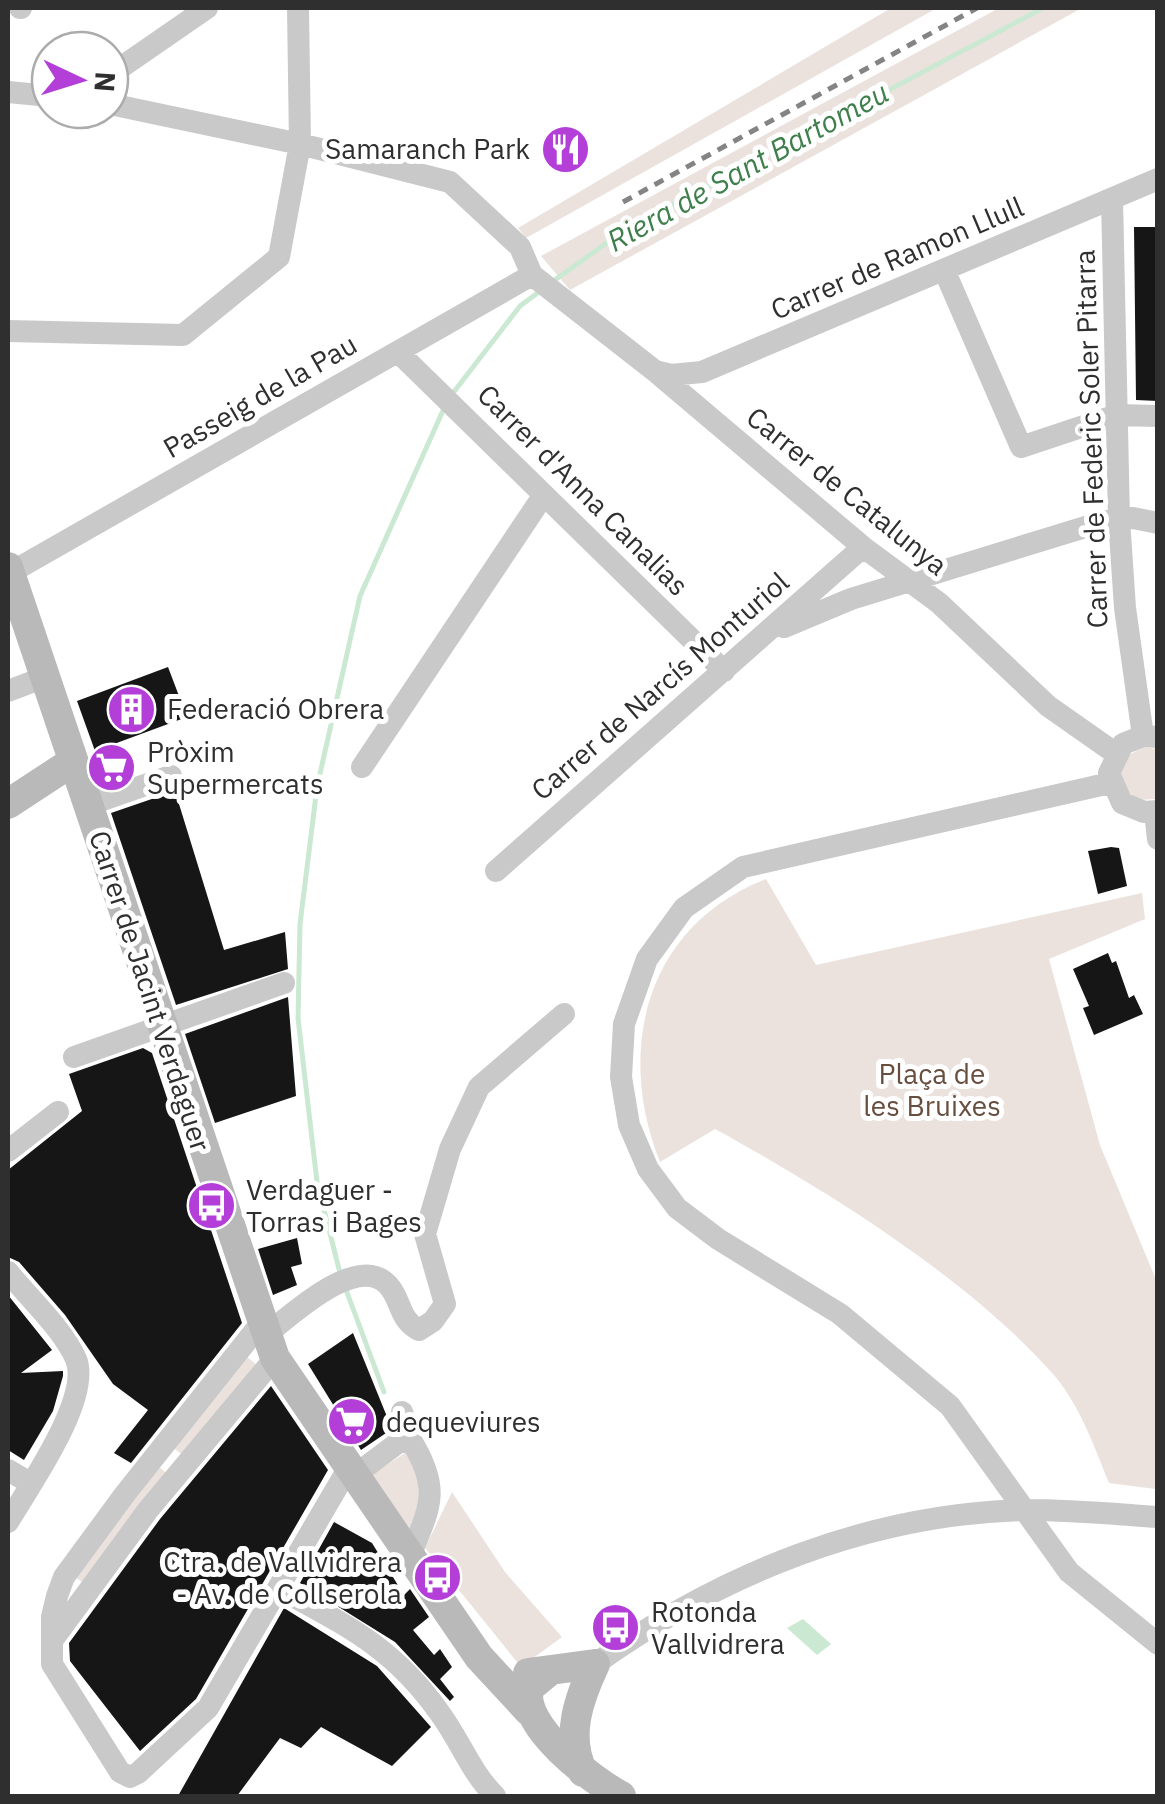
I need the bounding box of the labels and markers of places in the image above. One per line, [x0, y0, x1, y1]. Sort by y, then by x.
restaurant icon: Samaranch Park [539, 123, 591, 175]
place label: Samaranch Park [325, 130, 530, 167]
building icon: Federació Obrera [106, 683, 158, 735]
place label: Federació Obrera [167, 690, 384, 727]
place label: Pròxim Supermercats [147, 733, 324, 802]
supermarket icon: Pròxim Supermercats [86, 742, 138, 794]
place label: Verdaguer - Torras i Bages [246, 1171, 422, 1240]
bus stop icon: Verdaguer - Torras i Bages [185, 1180, 237, 1232]
supermarket icon: dequeviures [325, 1396, 377, 1448]
place label: dequeviures [386, 1403, 541, 1440]
place label: Ctra. de Vallvidrera - Av. de Collserola [163, 1543, 402, 1612]
bus stop icon: Ctra. de Vallvidrera - Av. de Collserola [411, 1552, 463, 1604]
place label: Rotonda Vallvidrera [651, 1593, 785, 1662]
bus stop icon: Rotonda Vallvidrera [590, 1602, 642, 1654]

